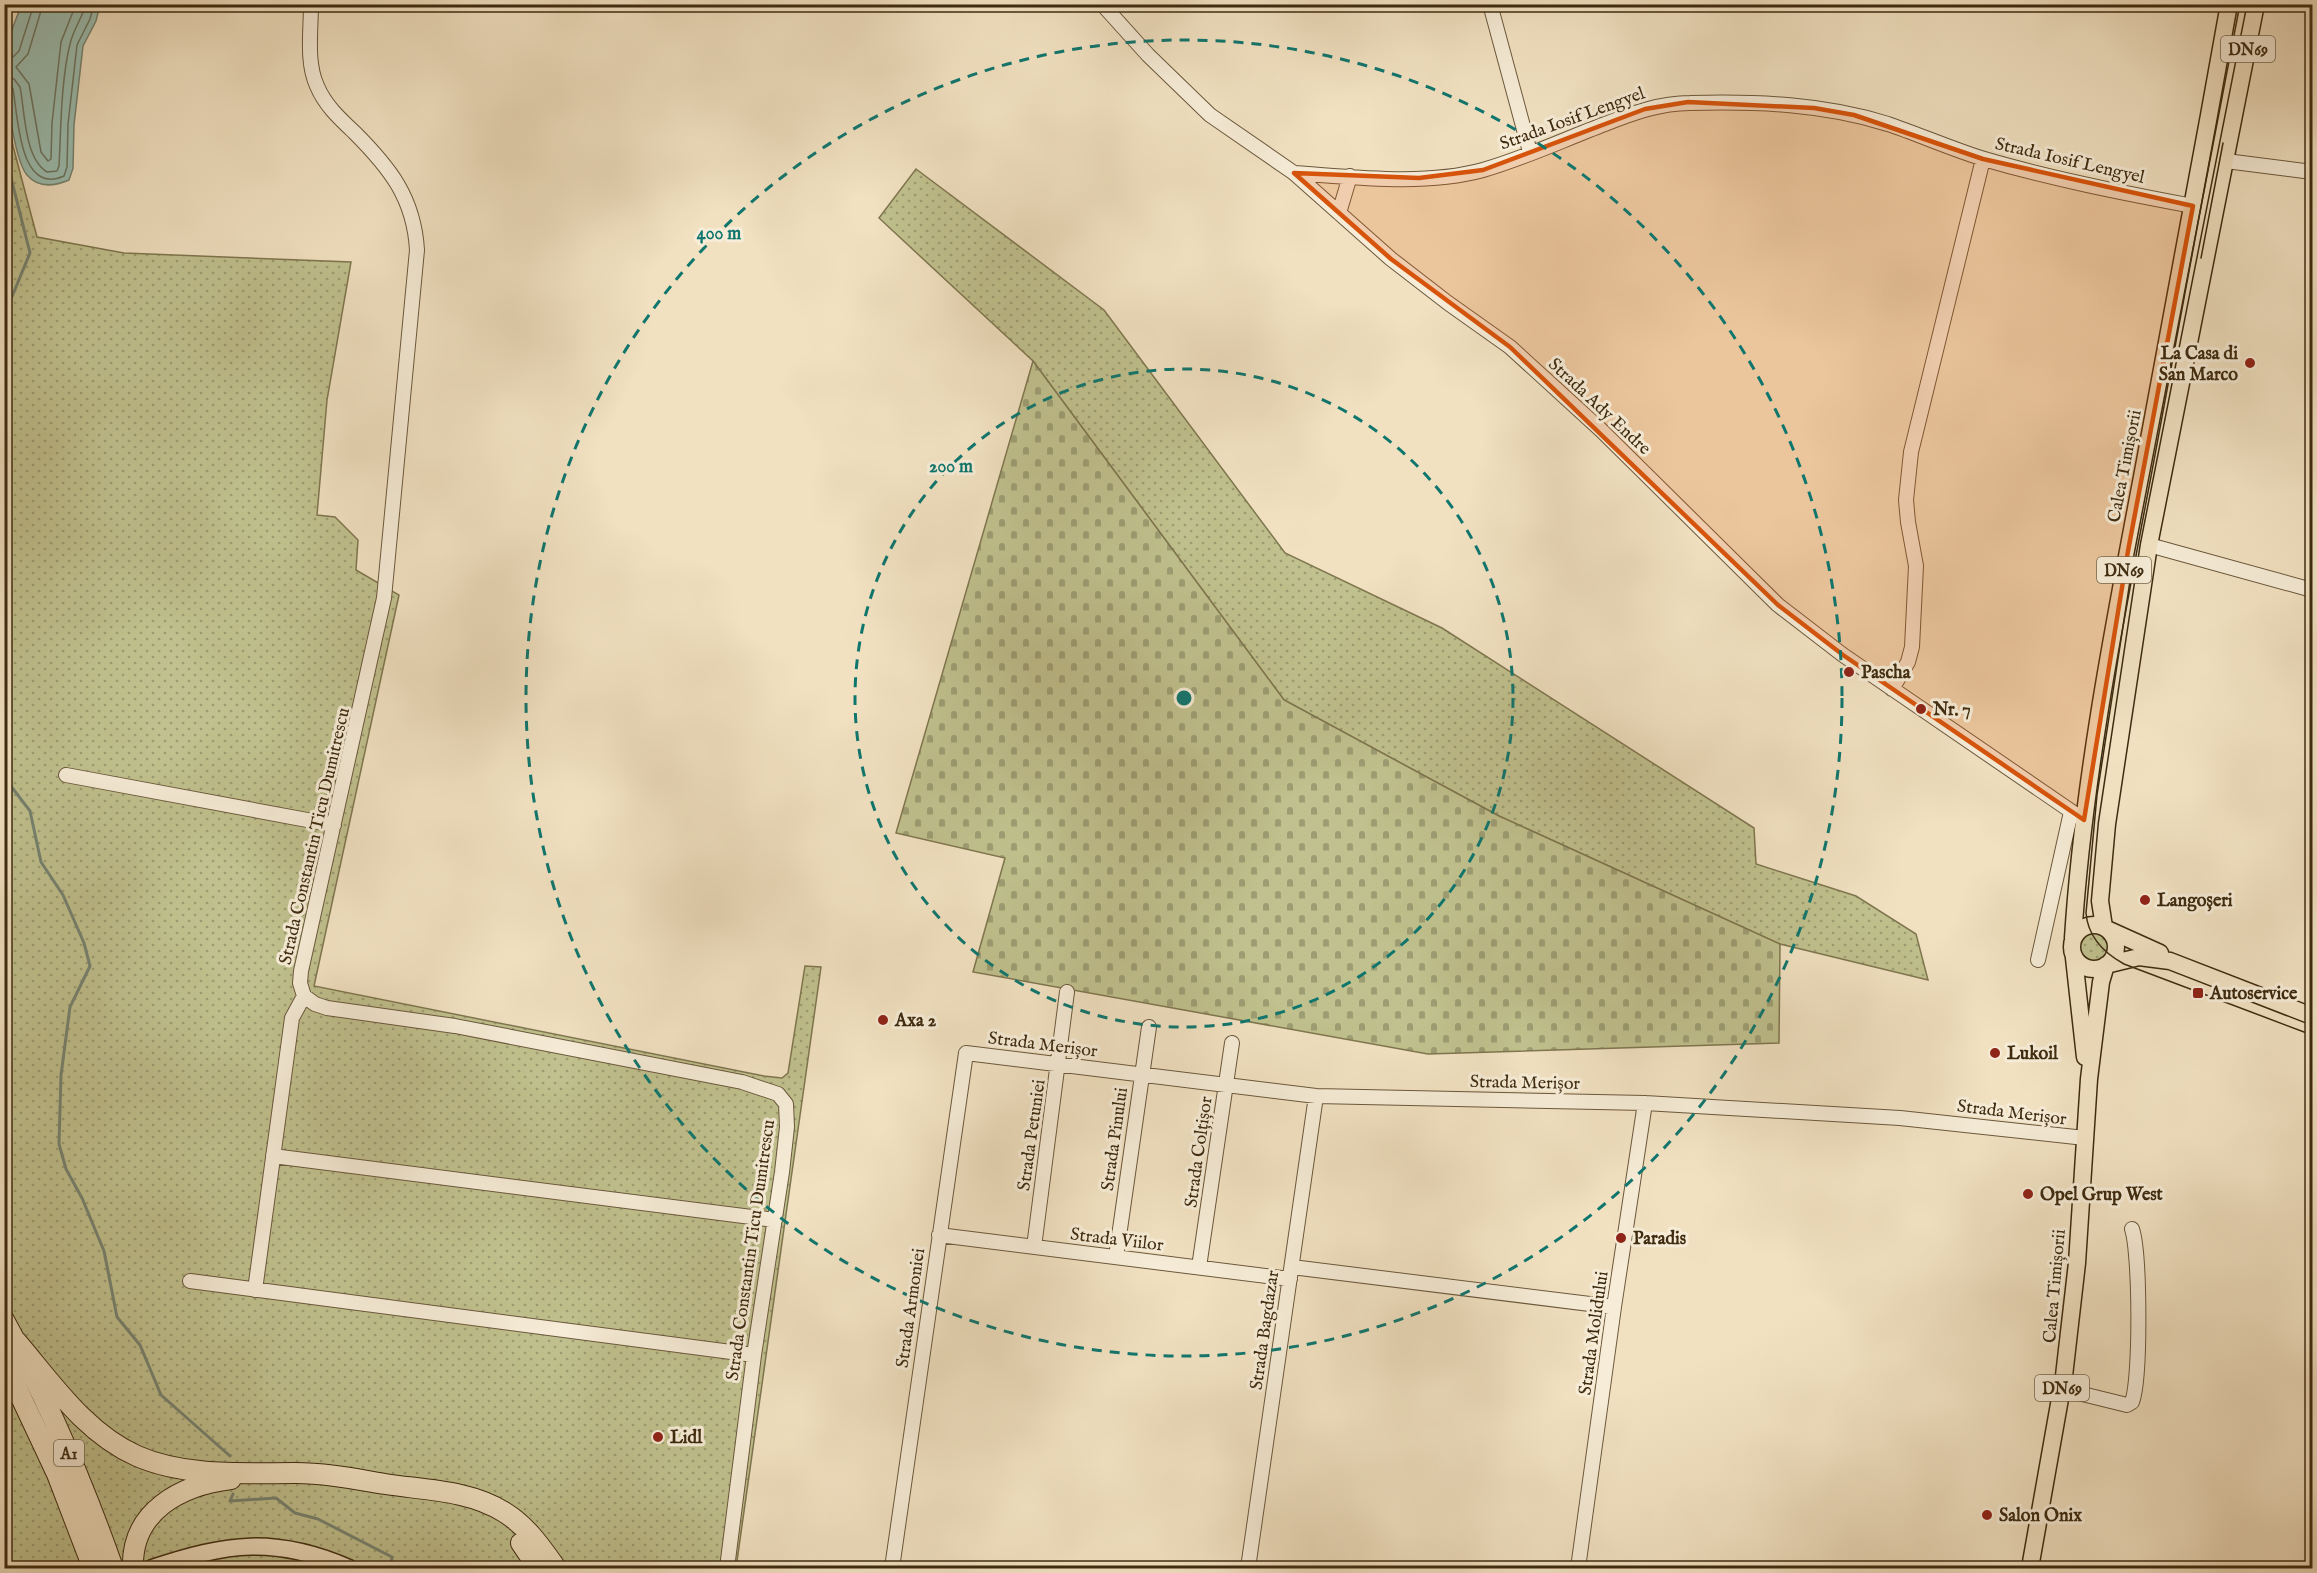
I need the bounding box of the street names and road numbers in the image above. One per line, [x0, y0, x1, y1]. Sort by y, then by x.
road number: DN69 [2221, 36, 2275, 62]
street label: Strada Iosif Lengyel [1497, 82, 1648, 156]
street label: Strada Iosif Lengyel [1993, 133, 2147, 190]
street label: Strada Ady Endre [1543, 354, 1655, 461]
street label: Calea Timișorii [2103, 408, 2148, 525]
road number: DN69 [2097, 557, 2151, 583]
street label: Strada Constantin Ticu Dumitrescu [275, 705, 356, 967]
street label: Strada Merișor [987, 1027, 1099, 1064]
street label: Strada Merișor [1470, 1071, 1581, 1096]
street label: Strada Petuniei [1013, 1078, 1052, 1192]
street label: Strada Pinului [1097, 1086, 1134, 1192]
street label: Strada Colțișor [1180, 1095, 1219, 1209]
street label: Strada Merișor [1956, 1095, 2068, 1132]
street label: Strada Constantin Ticu Dumitrescu [722, 1118, 781, 1382]
street label: Strada Viilor [1069, 1223, 1165, 1258]
street label: Calea Timișorii [2039, 1228, 2072, 1344]
street label: Strada Armoniei [892, 1247, 931, 1370]
street label: Strada Bagdazar [1246, 1269, 1285, 1392]
street label: Strada Molidului [1574, 1270, 1615, 1397]
road number: DN69 [2035, 1375, 2089, 1401]
road number: A1 [54, 1440, 84, 1466]

